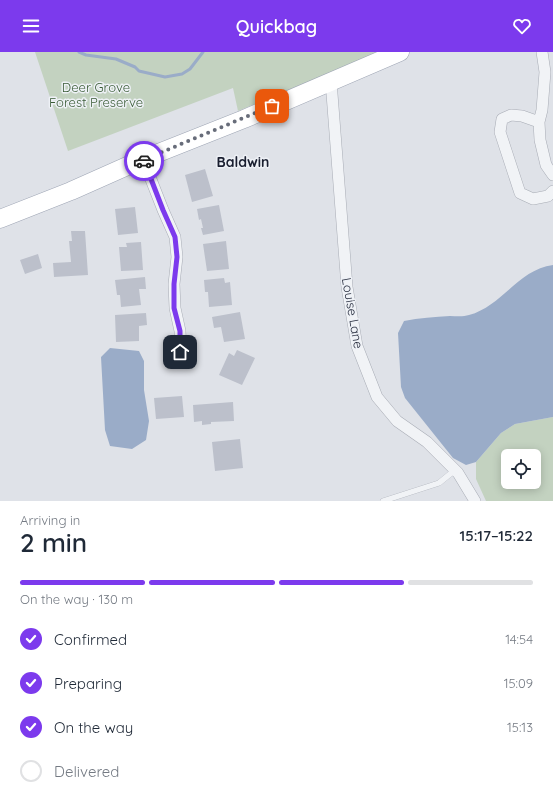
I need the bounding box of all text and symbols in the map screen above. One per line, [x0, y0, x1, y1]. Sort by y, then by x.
icon: menu [20, 15, 42, 37]
text: Quickbag [236, 15, 317, 38]
icon: heart [511, 15, 533, 37]
park label: Deer Grove Forest Preserve [49, 79, 143, 110]
pin [255, 89, 289, 123]
icon: bag [261, 95, 283, 117]
courier [124, 141, 164, 181]
icon: car [133, 150, 155, 172]
district label: Baldwin [217, 153, 269, 171]
street label: Louise Lane [339, 276, 367, 350]
pin [163, 335, 197, 369]
icon: home [169, 341, 191, 363]
map controls [501, 449, 541, 489]
button: locate [501, 449, 541, 489]
text: Arriving in [20, 512, 80, 528]
text: 2 min [20, 526, 87, 559]
text: 15:17–15:22 [459, 526, 533, 545]
text: On the way · 130 m [20, 591, 133, 607]
icon: check [20, 628, 42, 650]
text: Confirmed [54, 630, 127, 649]
text: 14:54 [505, 631, 533, 647]
icon: check [20, 672, 42, 694]
text: Preparing [54, 674, 122, 693]
text: 15:09 [504, 675, 533, 691]
icon: check [20, 716, 42, 738]
text: On the way [54, 718, 133, 737]
text: 15:13 [507, 719, 533, 735]
text: Delivered [54, 762, 119, 781]

